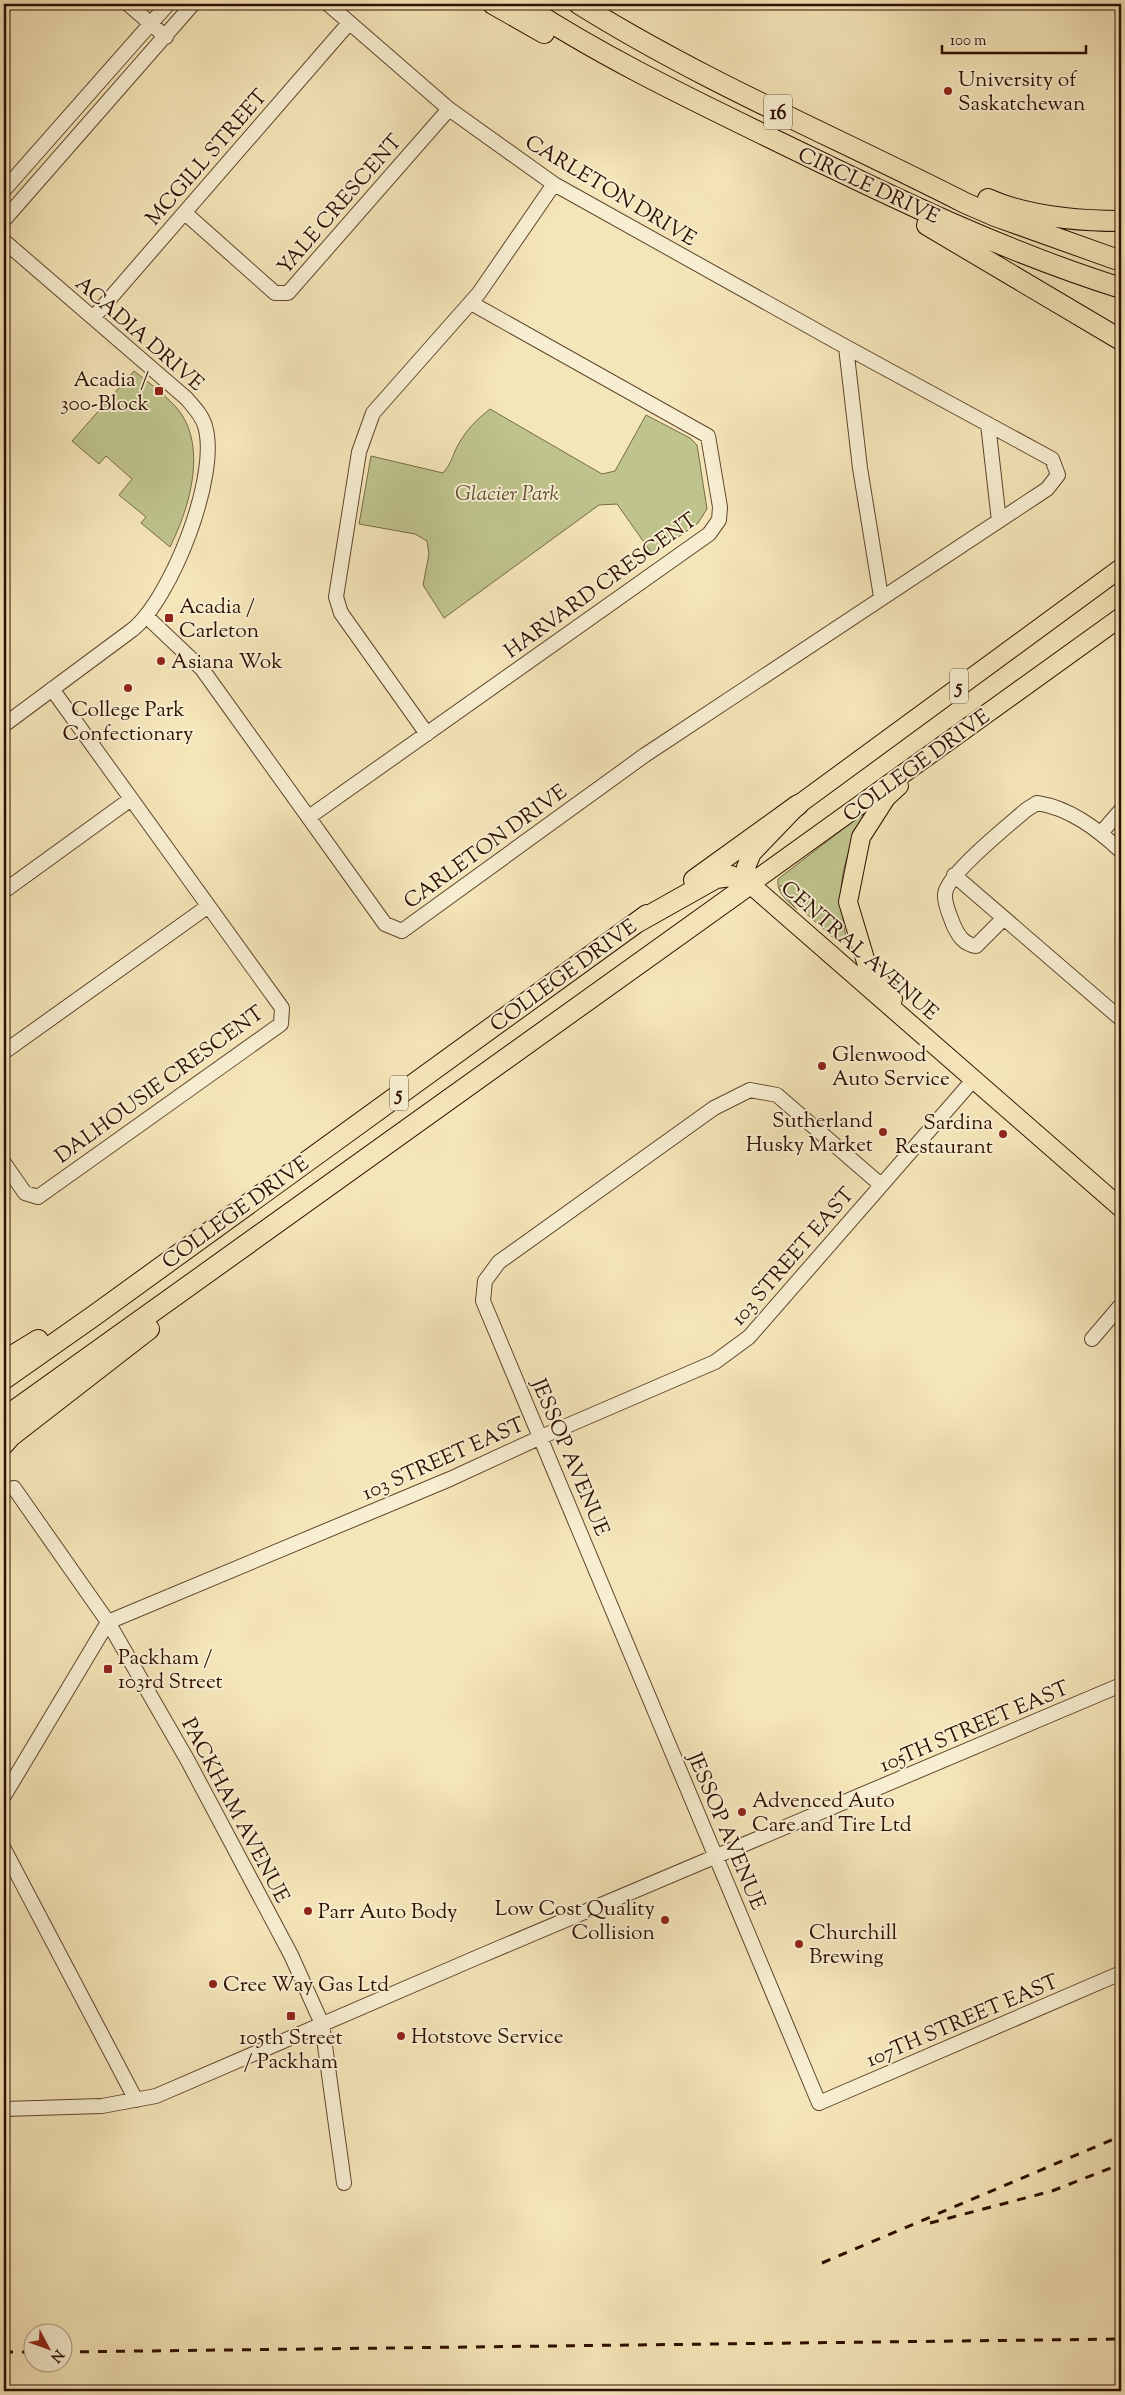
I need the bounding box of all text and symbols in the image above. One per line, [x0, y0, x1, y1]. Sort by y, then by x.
scale bar [942, 22, 1086, 54]
text: 100 m [950, 31, 987, 52]
place label: University of Saskatchewan [958, 66, 1085, 120]
street label: MCGILL STREET [140, 83, 275, 233]
marker: University of Saskatchewan [942, 85, 954, 97]
road number: 16 [764, 94, 792, 130]
street label: YALE CRESCENT [271, 128, 410, 282]
street label: CARLETON DRIVE [519, 129, 702, 255]
street label: CIRCLE DRIVE [792, 141, 944, 233]
street label: ACADIA DRIVE [68, 270, 210, 399]
place label: Acadia / 300-Block [60, 366, 150, 420]
marker: Acadia / 300-Block [153, 385, 165, 397]
park label: Glacier Park [455, 480, 559, 510]
street label: HARVARD CRESCENT [499, 506, 704, 667]
place label: Acadia / Carleton [179, 593, 259, 647]
marker: Acadia / Carleton [163, 612, 175, 624]
place label: Asiana Wok [171, 648, 283, 678]
marker: Asiana Wok [155, 655, 167, 667]
road number: 5 [950, 668, 968, 704]
marker: College Park Confectionary [122, 682, 134, 694]
place label: College Park Confectionary [63, 696, 194, 750]
street label: COLLEGE DRIVE [837, 703, 997, 830]
street label: CARLETON DRIVE [398, 778, 574, 917]
street label: CENTRAL AVENUE [773, 874, 944, 1029]
street label: COLLEGE DRIVE [484, 913, 644, 1040]
street label: DALHOUSIE CRESCENT [49, 999, 271, 1172]
place label: Glenwood Auto Service [832, 1041, 950, 1095]
marker: Glenwood Auto Service [816, 1060, 828, 1072]
road number: 5 [390, 1076, 408, 1110]
place label: Sutherland Husky Market [746, 1107, 873, 1161]
place label: Sardina Restaurant [895, 1109, 993, 1163]
marker: Sutherland Husky Market [877, 1126, 889, 1138]
marker: Sardina Restaurant [997, 1128, 1009, 1140]
street label: COLLEGE DRIVE [156, 1150, 316, 1277]
street label: 103 STREET EAST [725, 1181, 862, 1333]
street label: JESSOP AVENUE [522, 1374, 616, 1541]
street label: 103 STREET EAST [358, 1411, 530, 1509]
place label: Packham / 103rd Street [118, 1644, 223, 1698]
marker: Packham / 103rd Street [102, 1663, 114, 1675]
street label: 105TH STREET EAST [876, 1674, 1074, 1781]
street label: PACKHAM AVENUE [173, 1713, 296, 1909]
street label: JESSOP AVENUE [678, 1748, 772, 1915]
place label: Advenced Auto Care and Tire Ltd [752, 1787, 912, 1841]
marker: Advenced Auto Care and Tire Ltd [736, 1806, 748, 1818]
place label: Low Cost Quality Collision [495, 1895, 656, 1949]
place label: Parr Auto Body [318, 1898, 458, 1928]
marker: Parr Auto Body [302, 1905, 314, 1917]
marker: Low Cost Quality Collision [659, 1914, 671, 1926]
place label: Churchill Brewing [809, 1919, 898, 1973]
marker: Churchill Brewing [793, 1938, 805, 1950]
street label: 107TH STREET EAST [862, 1968, 1064, 2076]
place label: Cree Way Gas Ltd [223, 1971, 389, 2001]
marker: Cree Way Gas Ltd [207, 1978, 219, 1990]
marker: 105th Street / Packham [285, 2010, 297, 2022]
place label: Hotstove Service [411, 2023, 563, 2053]
place label: 105th Street / Packham [239, 2024, 343, 2078]
marker: Hotstove Service [395, 2030, 407, 2042]
north arrow [22, 2322, 72, 2372]
text: N [45, 2344, 68, 2366]

